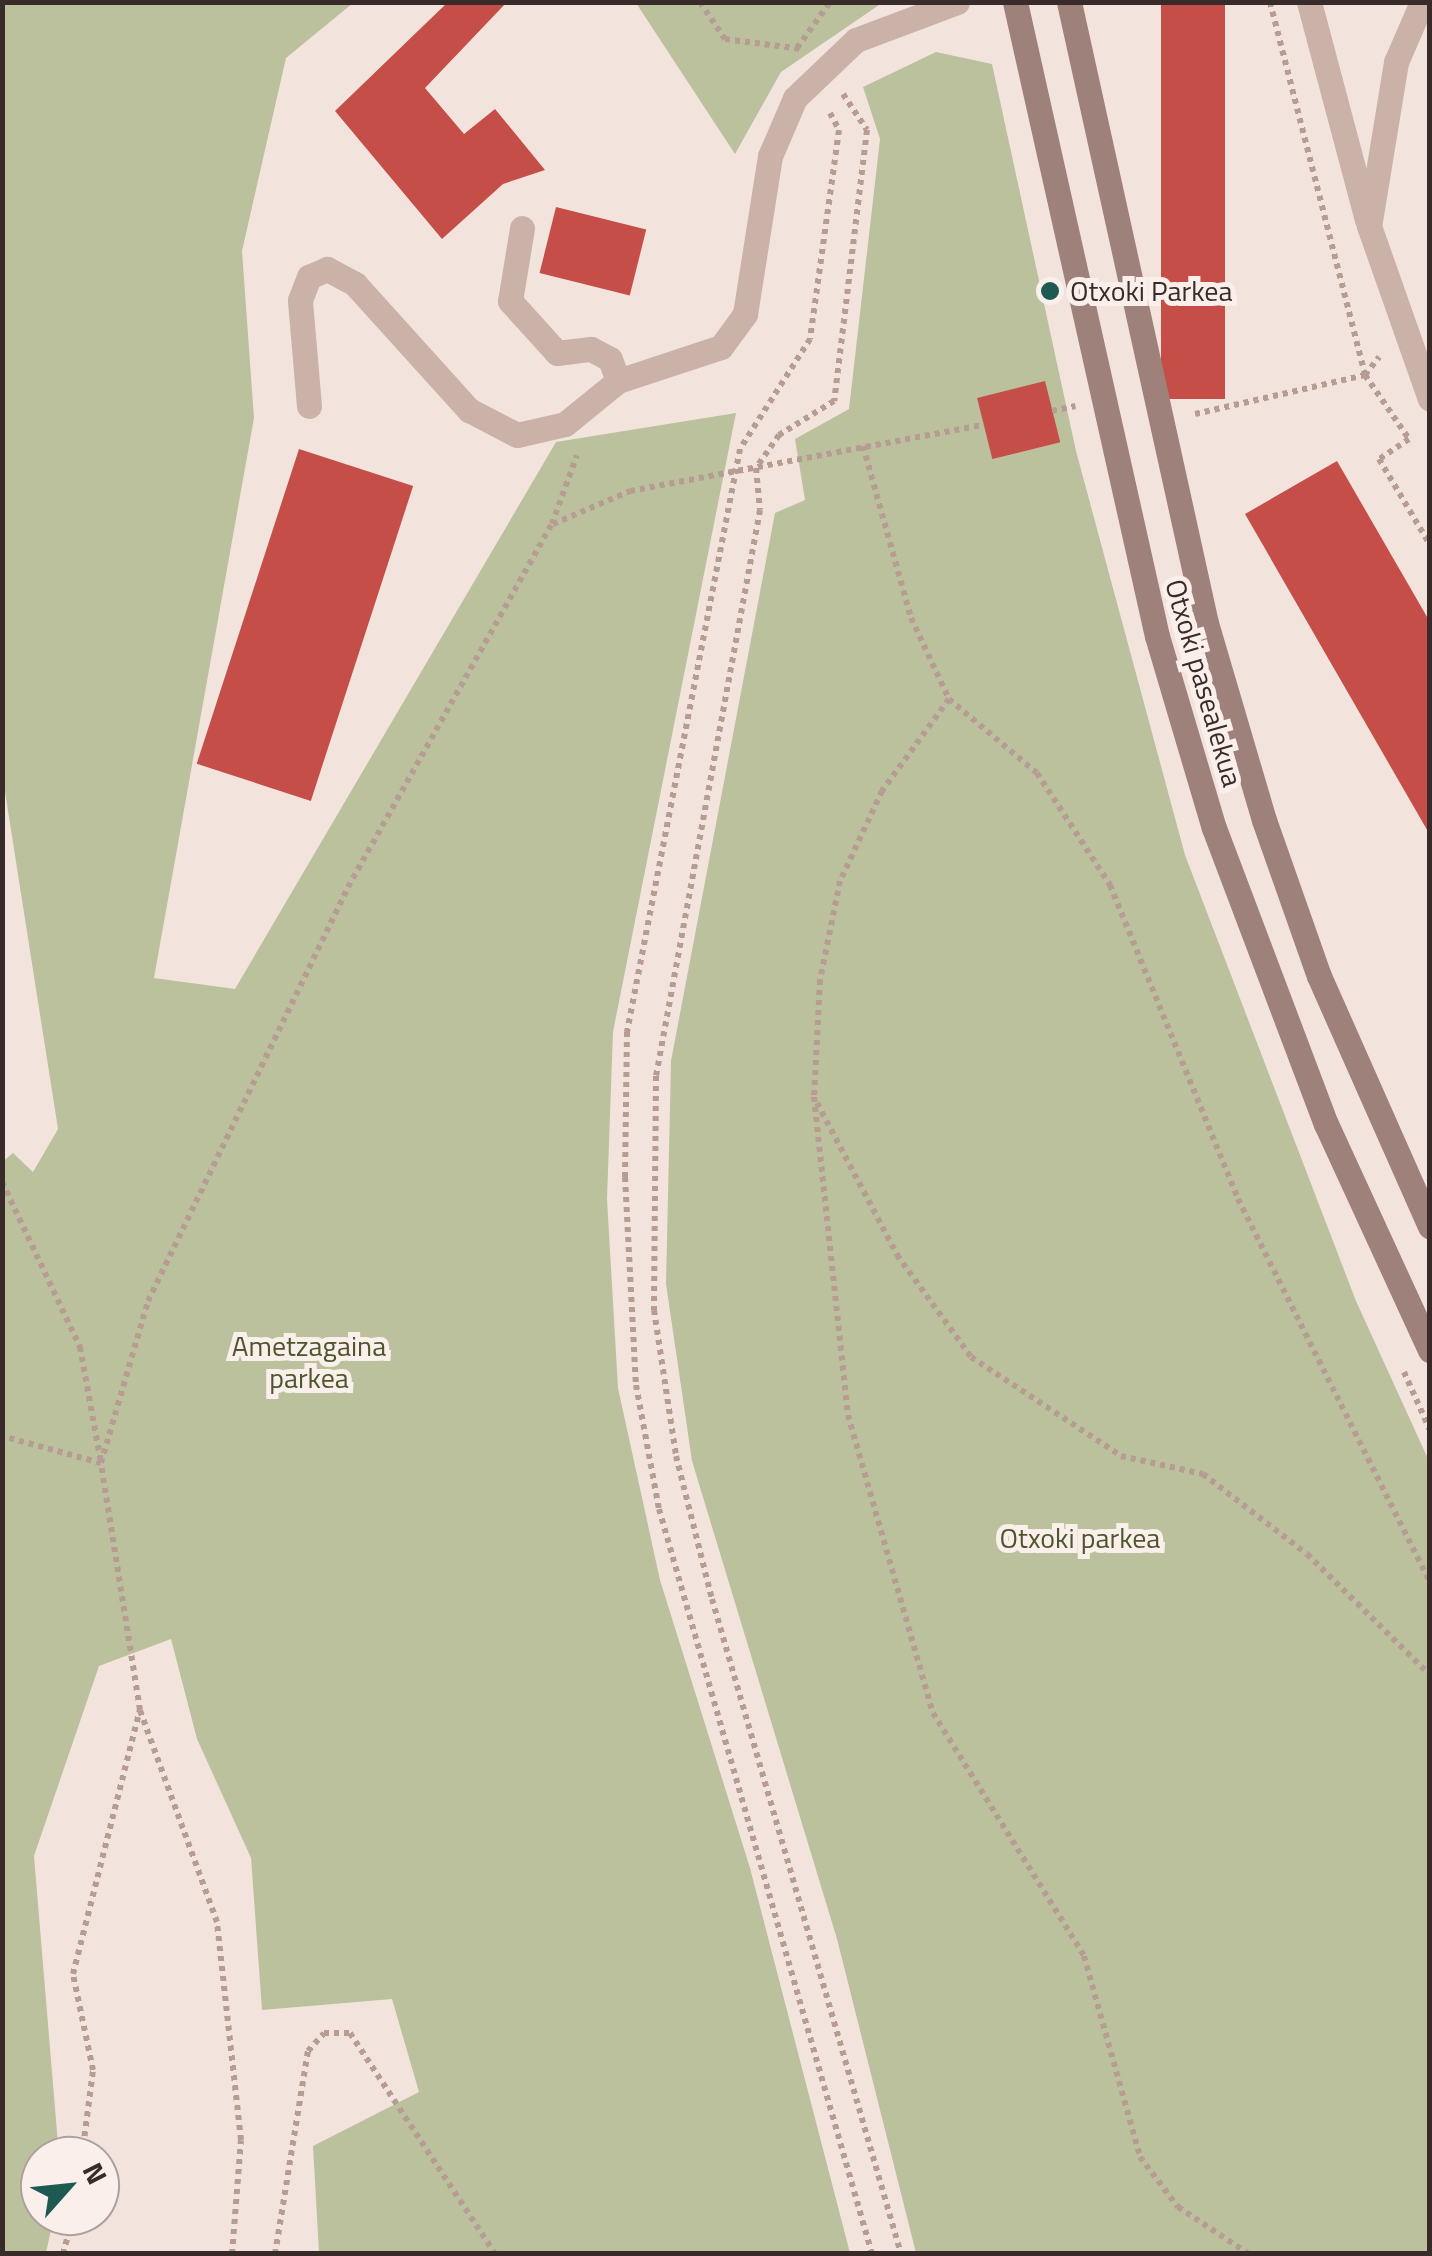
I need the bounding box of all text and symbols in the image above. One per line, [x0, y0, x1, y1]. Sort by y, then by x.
place label: Otxoki Parkea [1070, 274, 1233, 308]
marker: Otxoki Parkea [1039, 280, 1061, 302]
street label: Otxoki pasealekua [1158, 576, 1250, 790]
park label: Ametzagaina parkea [232, 1329, 386, 1395]
park label: Otxoki parkea [1000, 1521, 1160, 1555]
north arrow [20, 2136, 120, 2236]
text: N [72, 2155, 119, 2191]

